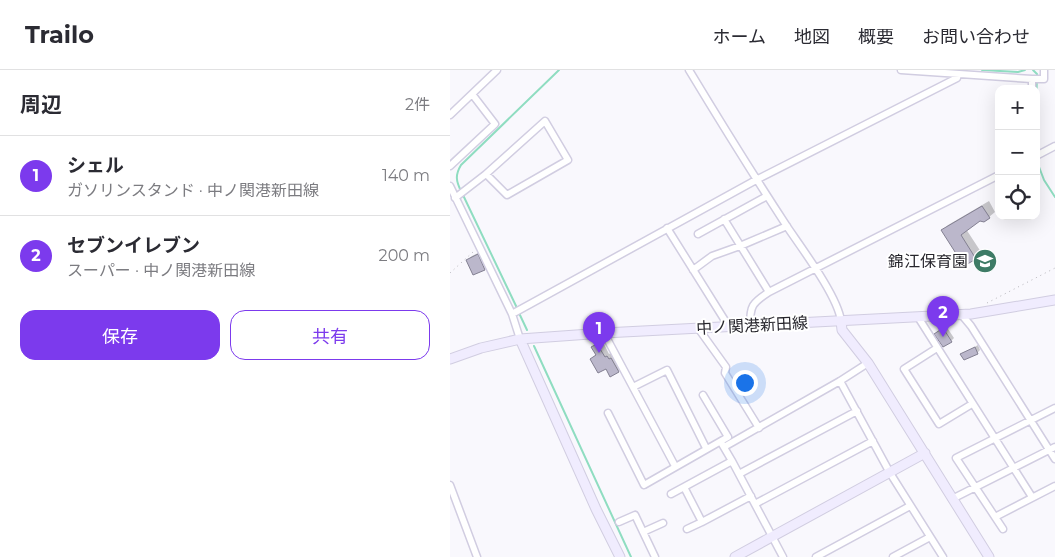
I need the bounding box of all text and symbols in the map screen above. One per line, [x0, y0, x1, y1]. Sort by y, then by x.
text: Trailo [25, 20, 94, 49]
text: ホーム [713, 26, 766, 48]
text: 地図 [794, 26, 830, 48]
text: 概要 [858, 26, 894, 48]
text: お問い合わせ [922, 26, 1030, 48]
map controls [995, 85, 1040, 220]
button: + [995, 85, 1040, 130]
text: 周辺 [20, 92, 62, 117]
text: 2件 [405, 95, 430, 114]
button: − [995, 130, 1040, 175]
text: シェル [67, 154, 124, 177]
text: 1 [33, 166, 39, 185]
text: 140 m [382, 166, 430, 185]
button: locate [995, 175, 1040, 220]
text: ガソリンスタンド · 中ノ関港新田線 [67, 181, 319, 200]
text: セブンイレブン [67, 234, 200, 257]
text: 2 [31, 246, 41, 265]
text: 200 m [379, 246, 430, 265]
school or university icon: 錦江保育園 [972, 248, 998, 274]
place label: 錦江保育園 [888, 252, 968, 271]
text: スーパー · 中ノ関港新田線 [67, 261, 255, 280]
pin: 2 [927, 296, 959, 337]
button: 保存 [20, 310, 220, 360]
button: 共有 [230, 310, 430, 360]
pin: 1 [583, 312, 615, 353]
street label: 中ノ関港新田線 [696, 313, 808, 338]
your location [732, 370, 758, 396]

